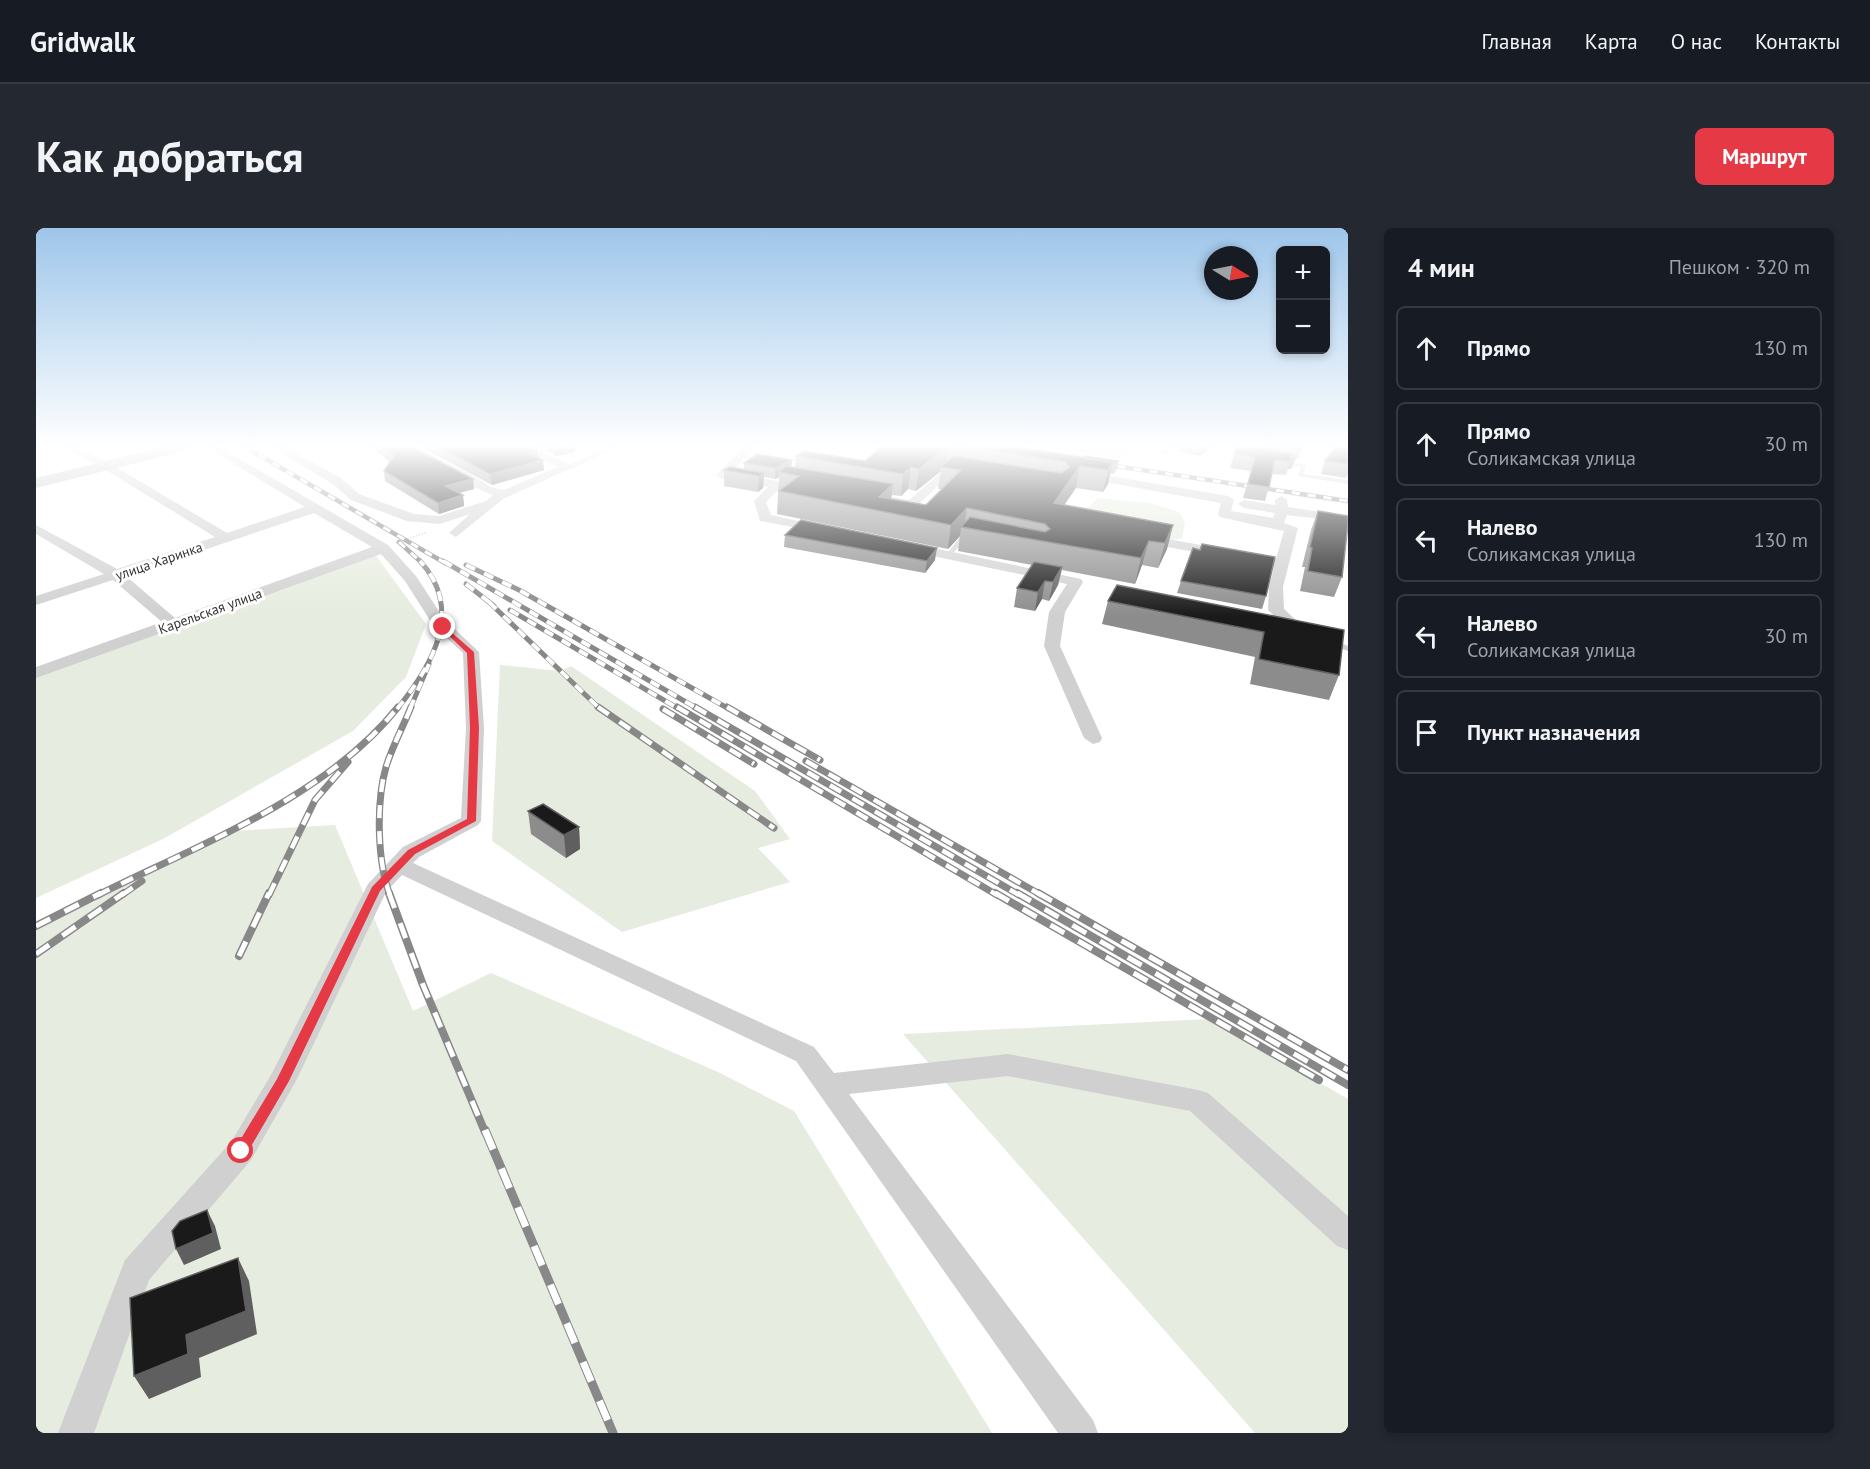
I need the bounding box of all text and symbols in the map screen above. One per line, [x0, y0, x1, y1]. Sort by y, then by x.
text: Gridwalk [30, 23, 136, 60]
text: Главная [1481, 28, 1552, 55]
text: Карта [1585, 28, 1638, 55]
text: О нас [1671, 28, 1722, 55]
text: Контакты [1755, 28, 1840, 55]
button: Маршрут [1695, 128, 1834, 185]
text: Как добраться [36, 129, 303, 184]
north arrow [1204, 246, 1258, 300]
map controls [1276, 246, 1330, 354]
button: + [1276, 246, 1330, 300]
text: 4 мин [1408, 251, 1475, 284]
text: Пешком · 320 m [1669, 254, 1810, 280]
button: − [1276, 300, 1330, 354]
icon: ahead [1410, 332, 1443, 365]
text: Прямо [1467, 334, 1530, 362]
text: 130 m [1754, 335, 1808, 361]
text: Прямо [1467, 417, 1530, 445]
icon: ahead [1410, 428, 1443, 461]
text: 30 m [1765, 431, 1808, 457]
text: Соликамская улица [1467, 445, 1636, 471]
text: Налево [1467, 513, 1538, 541]
icon: left [1410, 524, 1443, 557]
text: 130 m [1754, 527, 1808, 553]
street label: улица Харинка [113, 538, 205, 584]
text: Соликамская улица [1467, 541, 1636, 567]
street label: Карельская улица [156, 584, 264, 638]
text: Налево [1467, 609, 1538, 637]
route end [429, 613, 455, 639]
icon: left [1410, 620, 1443, 653]
text: 30 m [1765, 623, 1808, 649]
text: Соликамская улица [1467, 637, 1636, 663]
icon: arrive [1410, 716, 1443, 749]
text: Пункт назначения [1467, 718, 1640, 746]
route start [227, 1137, 253, 1163]

